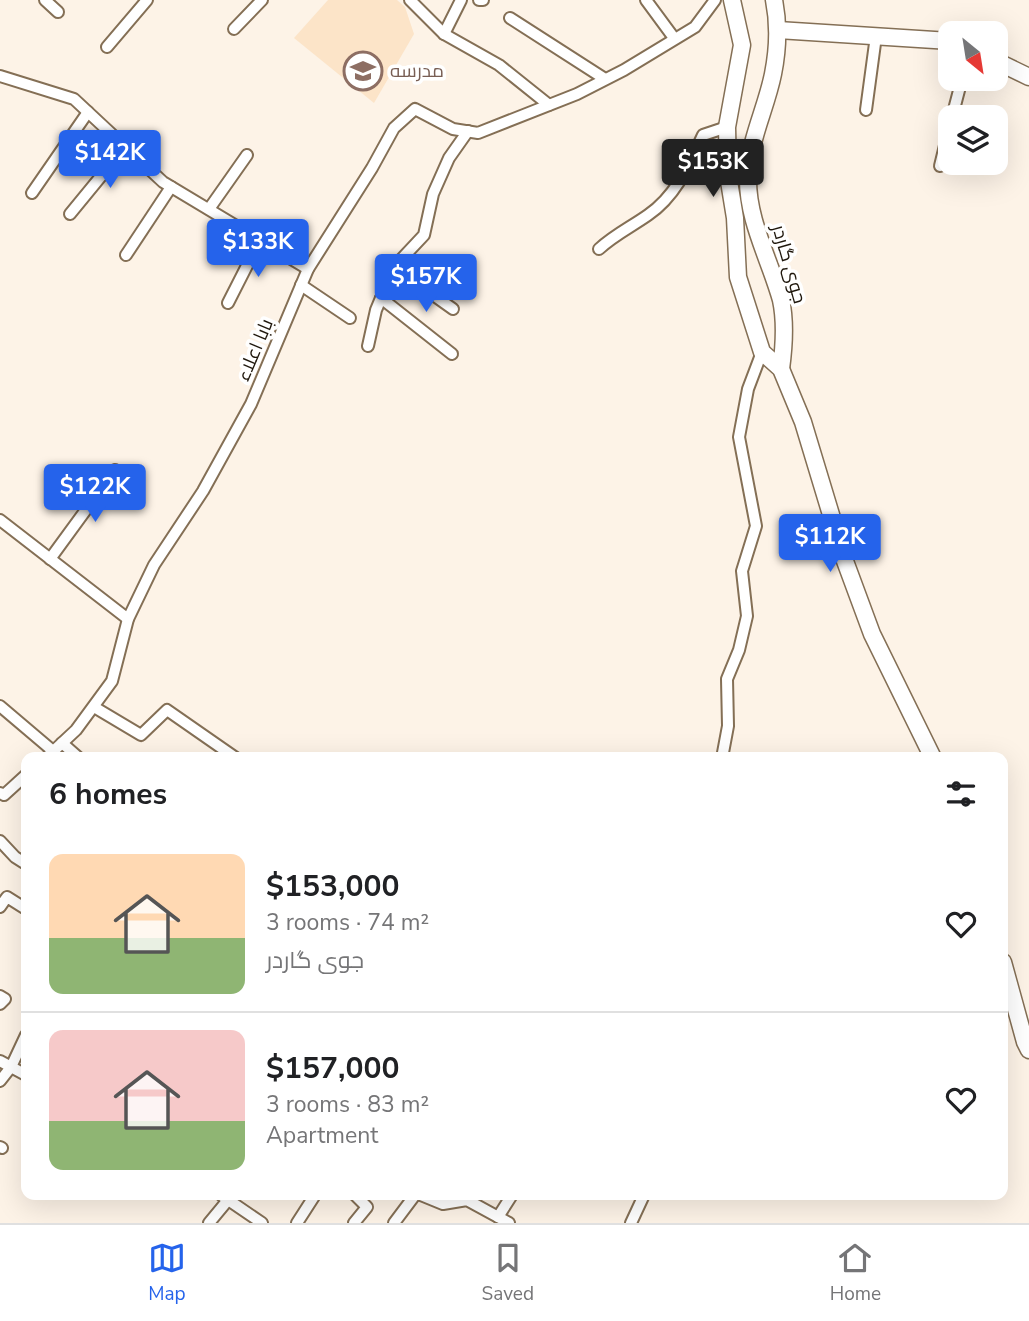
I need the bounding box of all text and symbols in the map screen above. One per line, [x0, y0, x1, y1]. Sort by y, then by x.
north arrow [938, 21, 1008, 91]
map controls [938, 21, 1008, 175]
school or university icon: مدرسه [342, 50, 384, 92]
place label: مدرسه [390, 58, 444, 84]
button: layers [938, 105, 1008, 175]
pin: $142K [61, 130, 159, 190]
text: $142K [75, 137, 145, 168]
pin: $153K [664, 140, 762, 199]
text: $153K [678, 146, 748, 177]
pin: $133K [209, 219, 307, 279]
street label: جوی گاردر [765, 221, 813, 307]
text: $133K [223, 226, 293, 257]
pin: $157K [377, 254, 475, 314]
text: $157K [391, 261, 461, 292]
street label: بابا اعلاء [230, 315, 280, 385]
pin: $122K [46, 464, 144, 524]
text: $122K [60, 471, 130, 502]
pin: $112K [781, 514, 879, 574]
text: $112K [795, 521, 865, 552]
text: 6 homes [49, 774, 167, 815]
icon: filters [942, 775, 980, 813]
text: $153,000 [266, 866, 399, 907]
icon: home [105, 882, 189, 966]
icon: heart [942, 905, 980, 943]
text: 3 rooms · 74 m² [266, 907, 429, 938]
text: جوی گاردر [266, 945, 364, 976]
text: $157,000 [266, 1048, 399, 1089]
icon: home [105, 1058, 189, 1142]
icon: heart [942, 1081, 980, 1119]
text: 3 rooms · 83 m² [266, 1089, 429, 1120]
text: Apartment [266, 1120, 378, 1151]
tab: Map [148, 1239, 186, 1307]
tab: Saved [482, 1239, 534, 1307]
tab: Home [830, 1239, 881, 1307]

